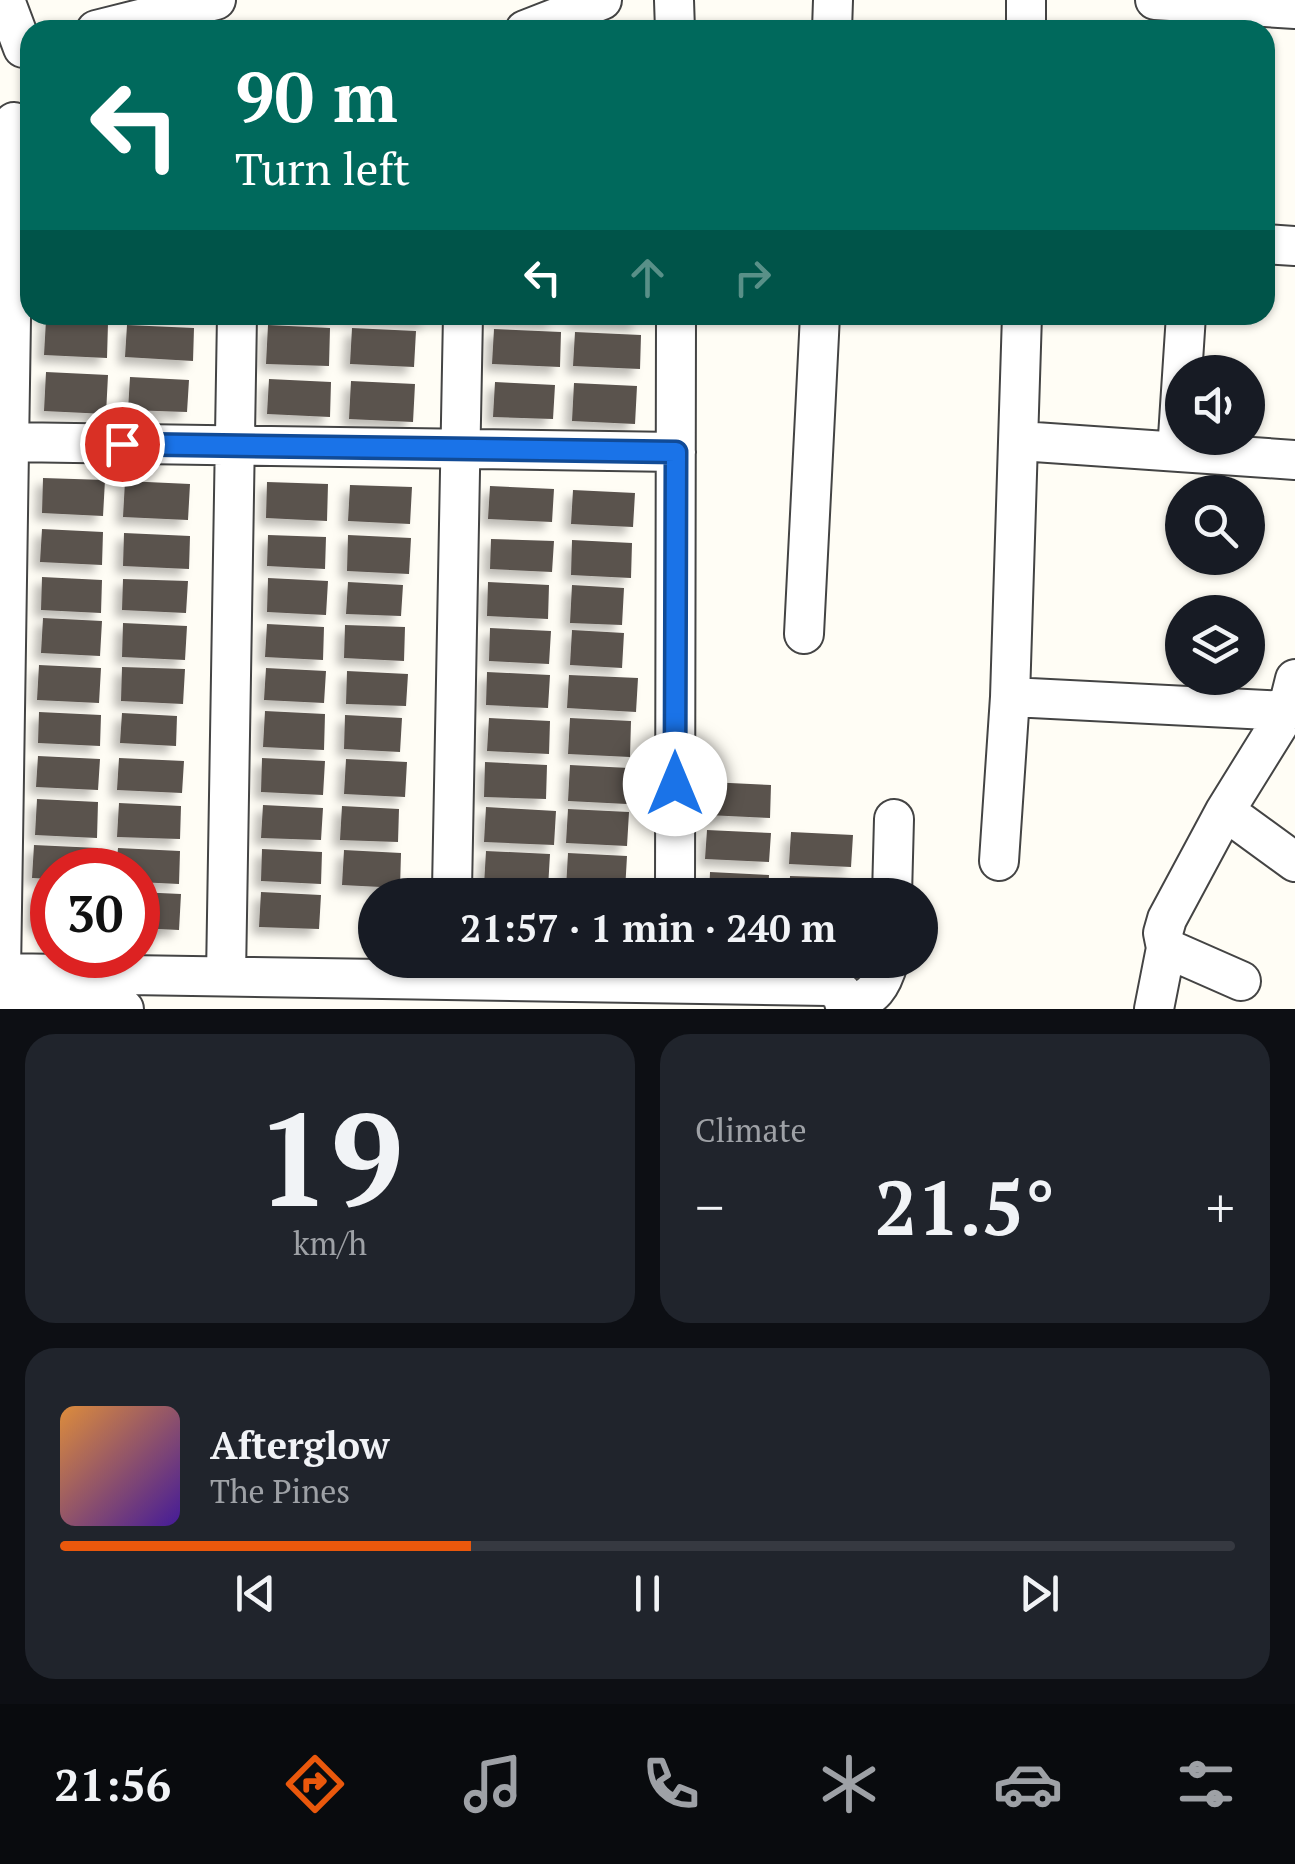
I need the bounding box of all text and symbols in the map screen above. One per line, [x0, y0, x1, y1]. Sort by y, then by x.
text: 90 m [235, 49, 398, 142]
icon: left [70, 60, 200, 190]
text: Turn left [235, 138, 410, 198]
icon: left [515, 250, 570, 305]
icon: ahead [620, 250, 675, 305]
icon: right [725, 250, 780, 305]
map controls [1165, 355, 1265, 695]
button: sound [1165, 355, 1265, 455]
pin [80, 402, 165, 487]
icon: arrive [95, 417, 150, 472]
button: search [1165, 475, 1265, 575]
button: layers [1165, 595, 1265, 695]
position arrow [623, 732, 727, 836]
speed limit sign: 30 [30, 848, 160, 978]
text: 21:57 · 1 min · 240 m [460, 903, 836, 953]
text: 19 [257, 1071, 403, 1243]
text: Climate [695, 1109, 807, 1151]
text: 21.5° [875, 1157, 1055, 1256]
text: − [695, 1170, 724, 1243]
text: + [1206, 1170, 1235, 1243]
text: km/h [293, 1222, 367, 1264]
text: Afterglow [210, 1420, 390, 1470]
text: The Pines [210, 1470, 350, 1512]
icon: previous [228, 1566, 283, 1621]
icon: pause [620, 1566, 675, 1621]
icon: next [1012, 1566, 1067, 1621]
icon: directions [280, 1749, 350, 1819]
icon: music [458, 1749, 528, 1819]
icon: phone [636, 1749, 706, 1819]
icon: climate [814, 1749, 884, 1819]
icon: car [993, 1749, 1063, 1819]
icon: filters [1171, 1749, 1241, 1819]
text: 21:56 [54, 1754, 171, 1814]

